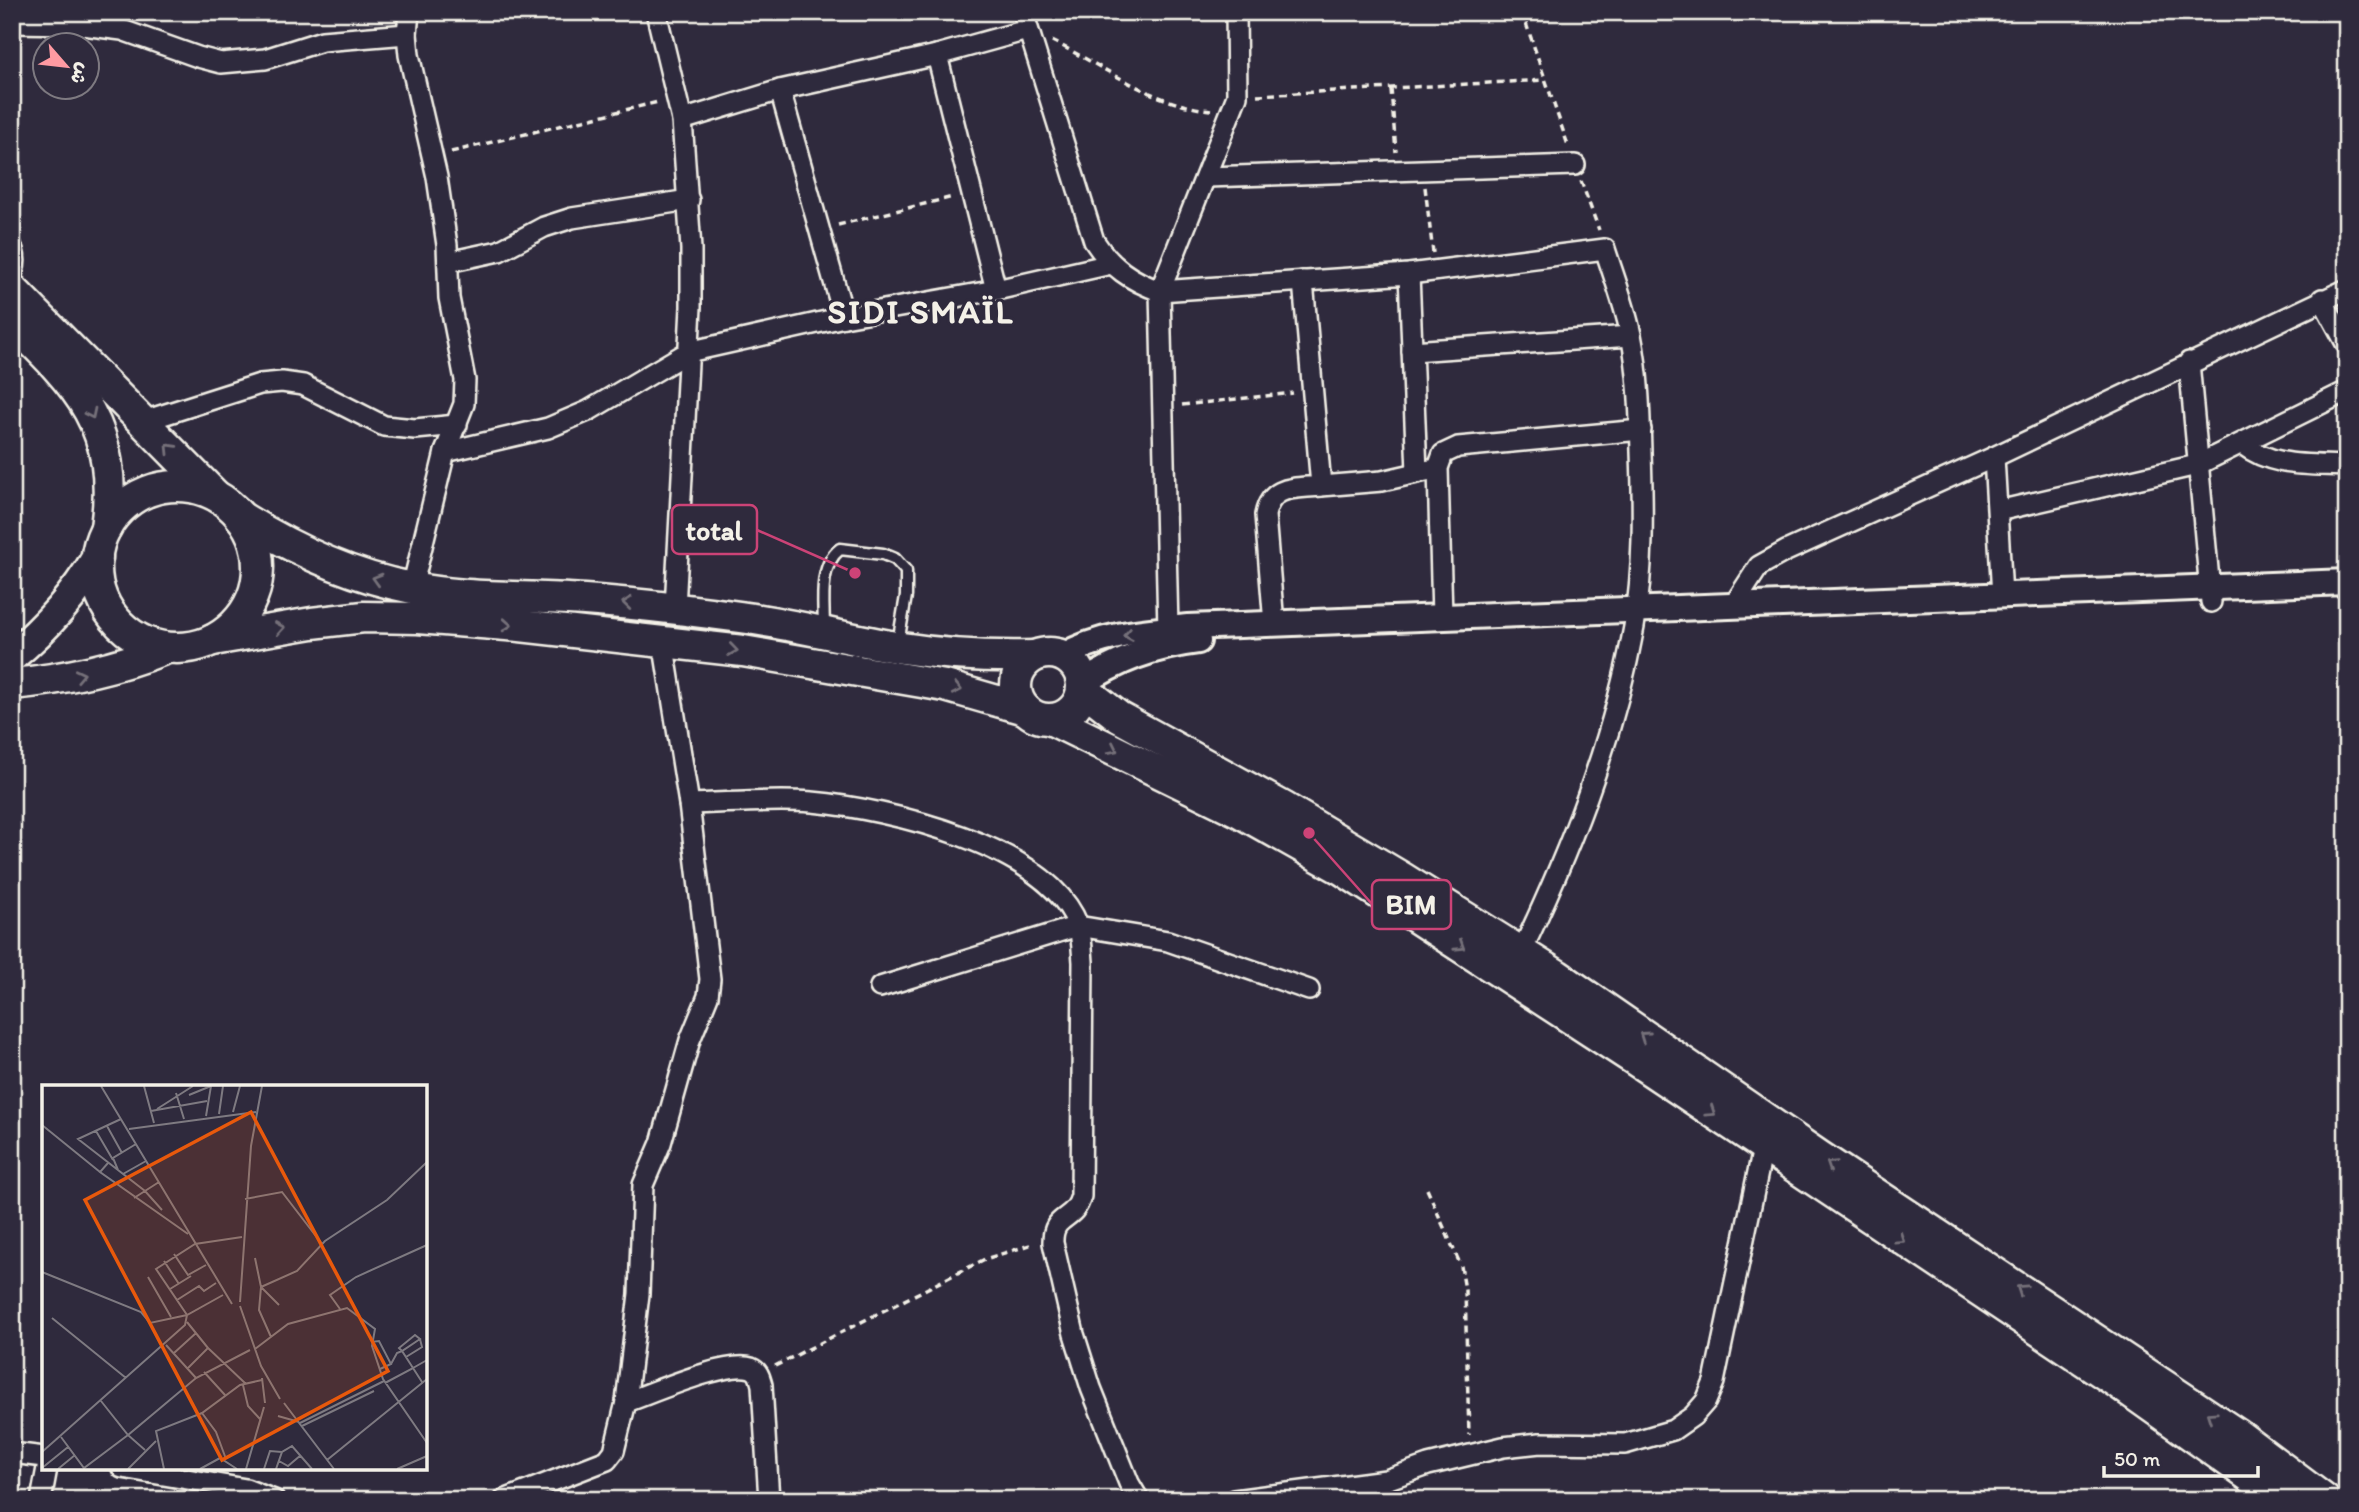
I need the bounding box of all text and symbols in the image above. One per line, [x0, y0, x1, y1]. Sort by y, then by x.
north arrow [32, 32, 102, 102]
text: ش [65, 59, 96, 88]
district label: SIDI SMAÏL [827, 292, 1015, 331]
one-way arrow [82, 407, 96, 419]
one-way arrow [165, 443, 178, 456]
callout: total [672, 505, 757, 554]
text: total [685, 513, 743, 547]
one-way arrow [371, 573, 383, 588]
one-way arrow [621, 596, 632, 611]
one-way arrow [501, 617, 512, 632]
one-way arrow [274, 622, 286, 637]
one-way arrow [1122, 626, 1134, 641]
one-way arrow [727, 642, 739, 657]
one-way arrow [74, 668, 86, 683]
one-way arrow [951, 681, 963, 695]
one-way arrow [1106, 741, 1119, 755]
callout: BIM [1372, 880, 1451, 929]
text: BIM [1385, 887, 1437, 921]
one-way arrow [1453, 937, 1466, 950]
one-way arrow [1639, 1032, 1652, 1044]
inset map [42, 1085, 427, 1470]
one-way arrow [1703, 1104, 1716, 1116]
one-way arrow [1826, 1160, 1839, 1173]
one-way arrow [1892, 1231, 1905, 1243]
one-way arrow [2016, 1285, 2029, 1298]
one-way arrow [2205, 1411, 2218, 1424]
scale bar [2104, 1435, 2258, 1479]
text: 50 m [2114, 1446, 2161, 1471]

